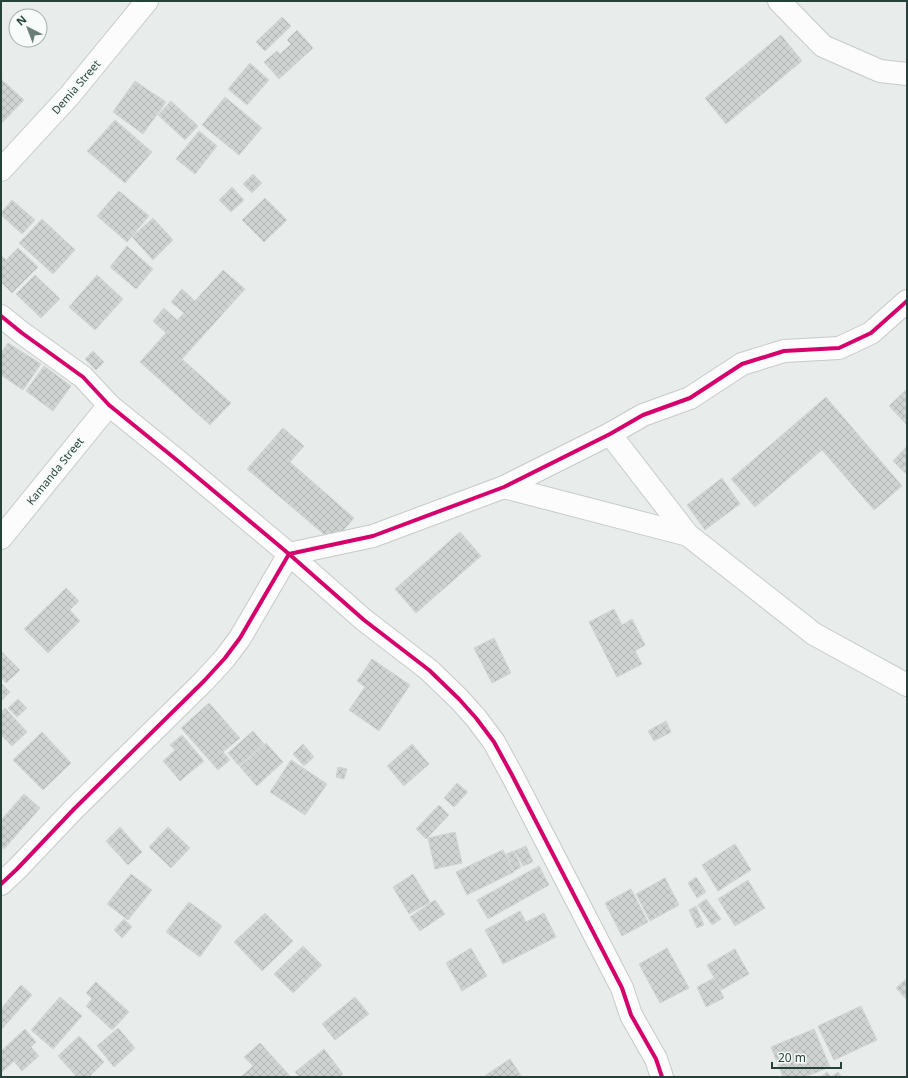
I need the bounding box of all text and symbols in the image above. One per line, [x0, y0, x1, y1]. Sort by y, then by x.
north arrow [8, 8, 48, 48]
text: N [13, 12, 29, 29]
street label: Demia Street [48, 56, 103, 117]
street label: Kamanda Street [23, 434, 86, 508]
scale bar [772, 1044, 841, 1070]
text: 20 m [778, 1049, 806, 1066]

